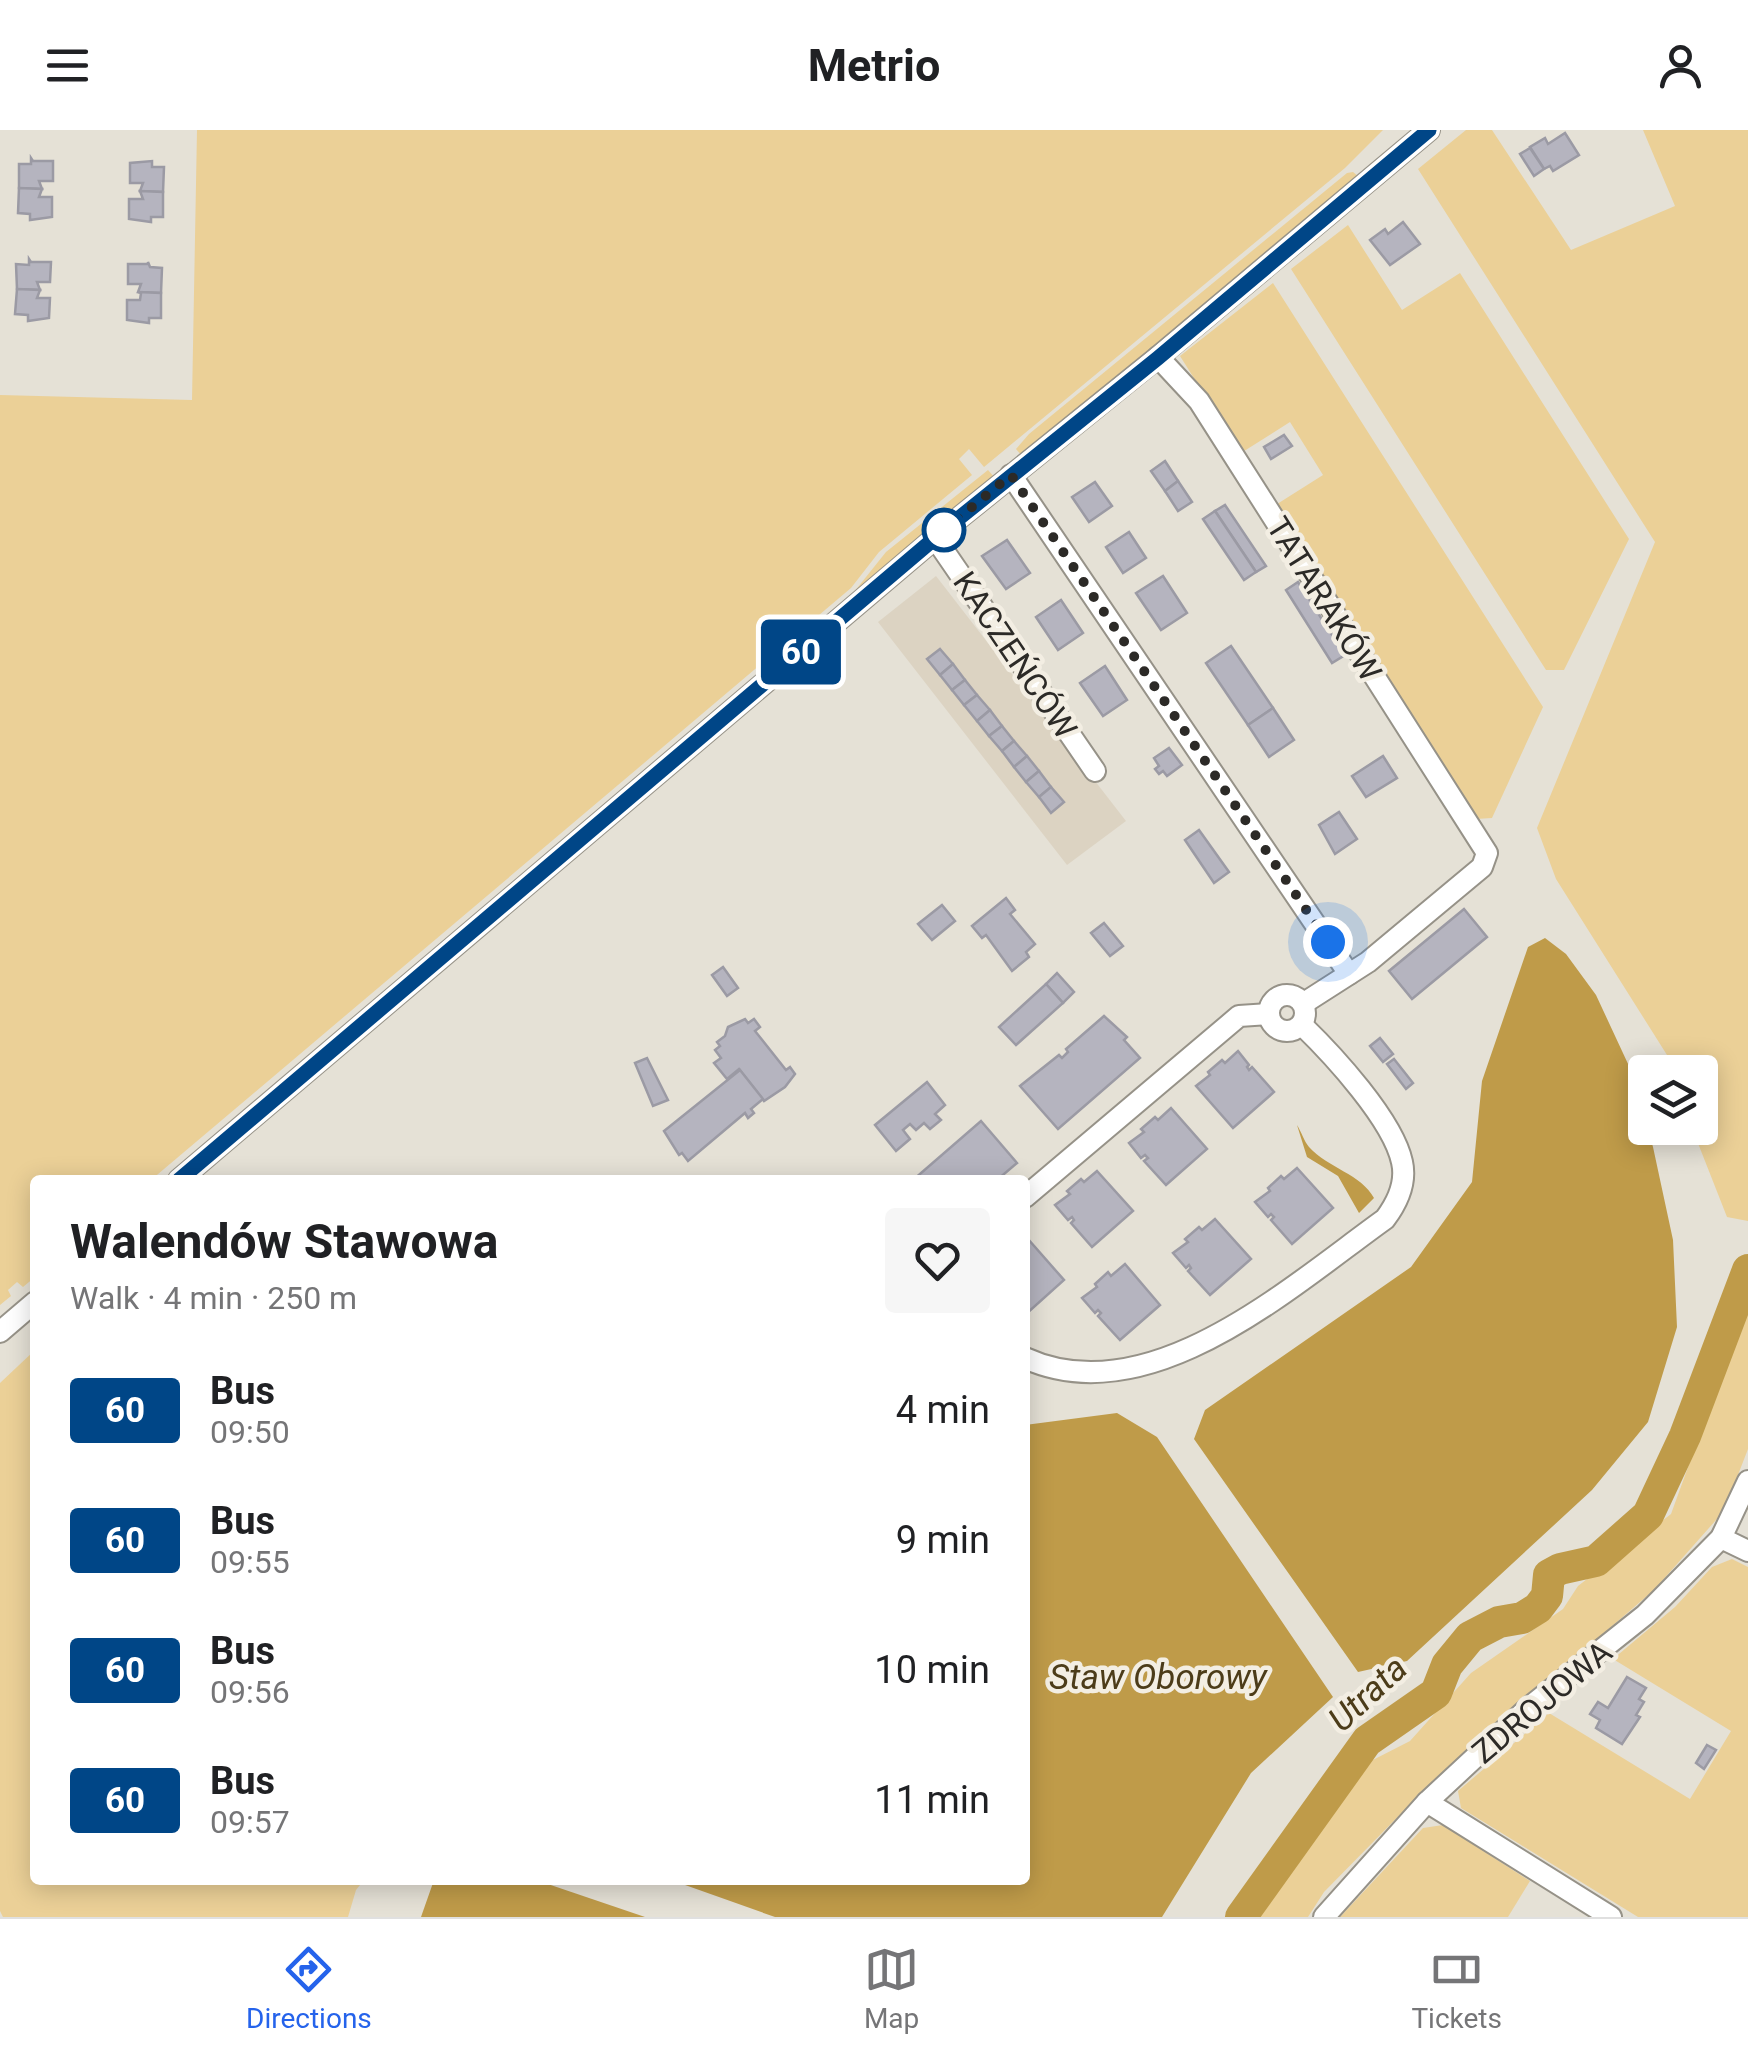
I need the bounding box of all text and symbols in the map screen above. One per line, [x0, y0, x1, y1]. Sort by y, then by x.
icon: menu [40, 38, 95, 93]
icon: person [1653, 38, 1708, 93]
text: Metrio [808, 39, 940, 92]
unlabelled marker [923, 509, 965, 551]
street label: TATARAKÓW [1259, 510, 1389, 688]
street label: KACZEŃCÓW [945, 564, 1085, 746]
line badge: 60 [756, 620, 846, 684]
text: 60 [781, 632, 821, 673]
your location [1303, 917, 1353, 967]
map controls [1628, 1055, 1718, 1145]
button: layers [1628, 1055, 1718, 1145]
button: heart [885, 1208, 990, 1313]
text: Walendów Stawowa [70, 1213, 499, 1270]
text: Walk · 4 min · 250 m [70, 1279, 357, 1317]
text: Bus [210, 1369, 275, 1413]
text: 4 min [896, 1388, 990, 1432]
text: 60 [105, 1390, 145, 1431]
text: 09:50 [210, 1413, 290, 1451]
text: Bus [210, 1499, 275, 1543]
text: 9 min [896, 1518, 990, 1562]
text: 60 [105, 1520, 145, 1561]
text: 09:55 [210, 1543, 290, 1581]
text: Bus [210, 1629, 275, 1673]
street label: ZDROJOWA [1465, 1633, 1619, 1771]
text: 10 min [874, 1648, 990, 1692]
water label: Utrata [1320, 1648, 1416, 1740]
text: 60 [105, 1650, 145, 1691]
water label: Staw Oborowy [1049, 1657, 1269, 1698]
text: 09:56 [210, 1673, 290, 1711]
text: Bus [210, 1759, 275, 1803]
text: 11 min [874, 1778, 990, 1822]
text: 60 [105, 1780, 145, 1821]
text: 09:57 [210, 1803, 290, 1841]
tab: Directions [246, 1942, 372, 2035]
tab: Map [864, 1942, 919, 2035]
tab: Tickets [1411, 1942, 1502, 2035]

